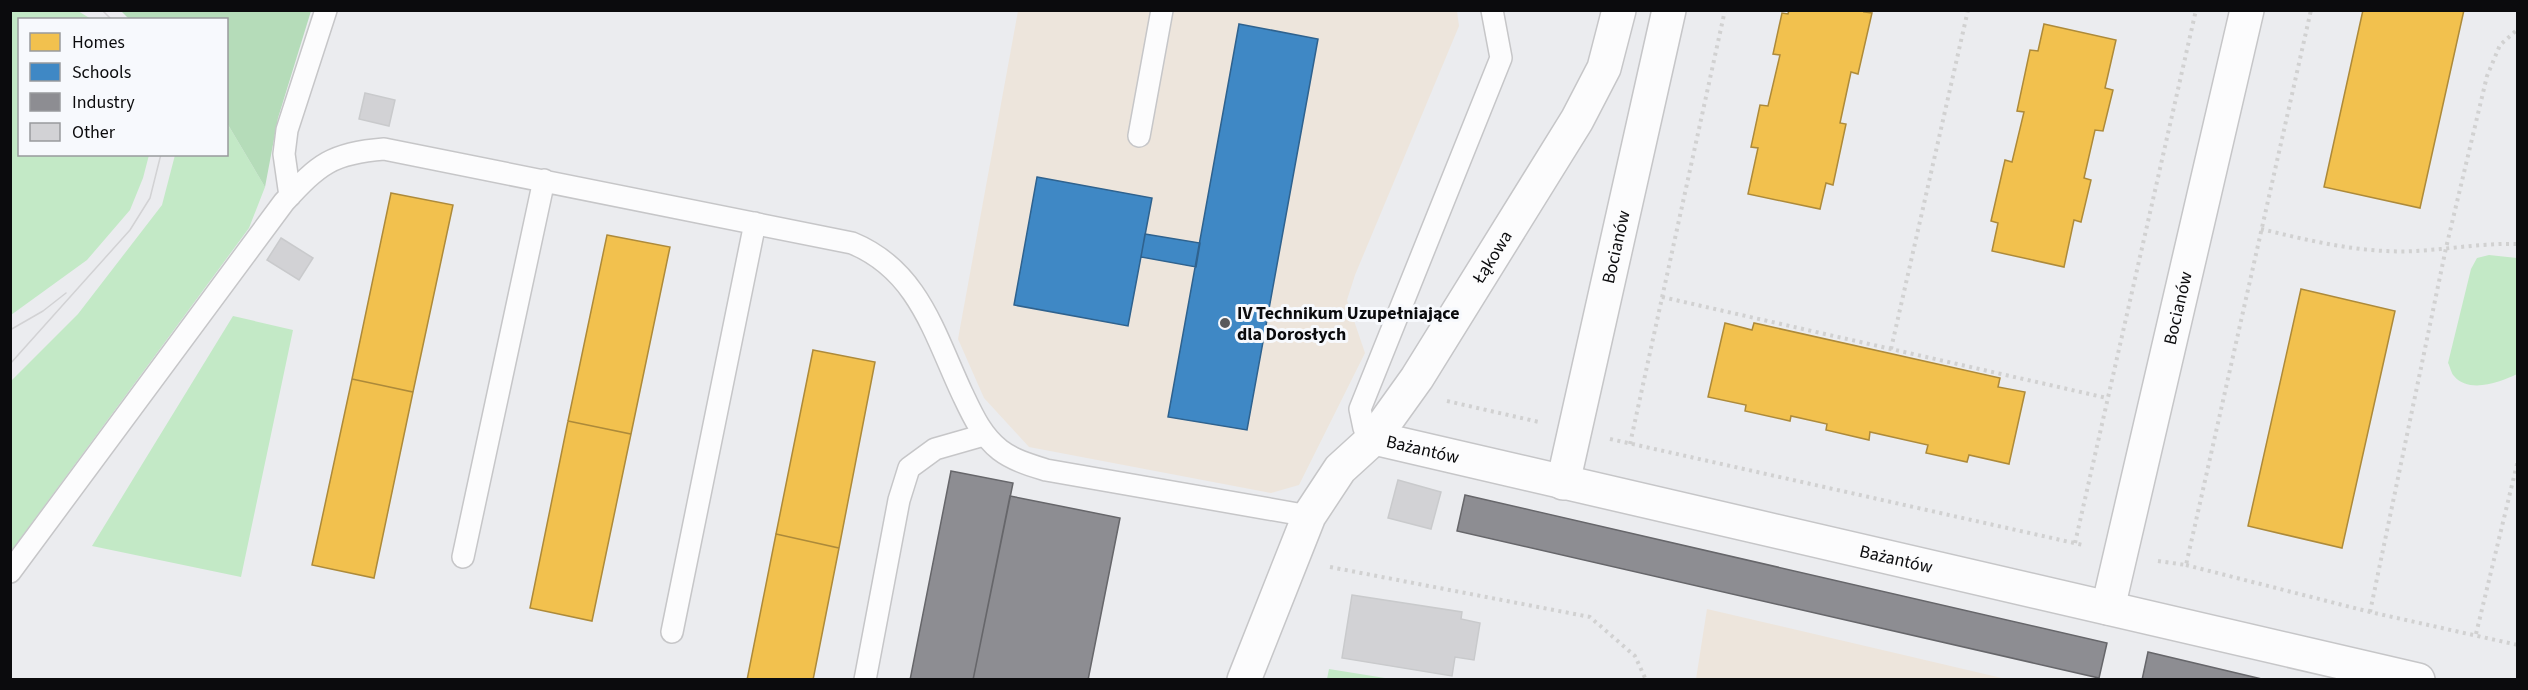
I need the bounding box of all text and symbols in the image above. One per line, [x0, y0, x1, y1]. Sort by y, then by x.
legend [18, 18, 228, 156]
text: Homes [72, 30, 125, 55]
text: Schools [72, 60, 131, 85]
text: Industry [72, 90, 135, 115]
text: Other [72, 120, 116, 145]
street label: Bocianów [1596, 208, 1637, 286]
street label: Łąkowa [1466, 226, 1518, 289]
street label: Bocianów [2158, 269, 2199, 347]
place label: IV Technikum Uzupełniające dla Dorosłych [1237, 301, 1460, 347]
marker: IV Technikum Uzupełniające dla Dorosłych [1218, 316, 1232, 330]
street label: Bażantów [1384, 429, 1462, 470]
street label: Bażantów [1857, 539, 1935, 580]

